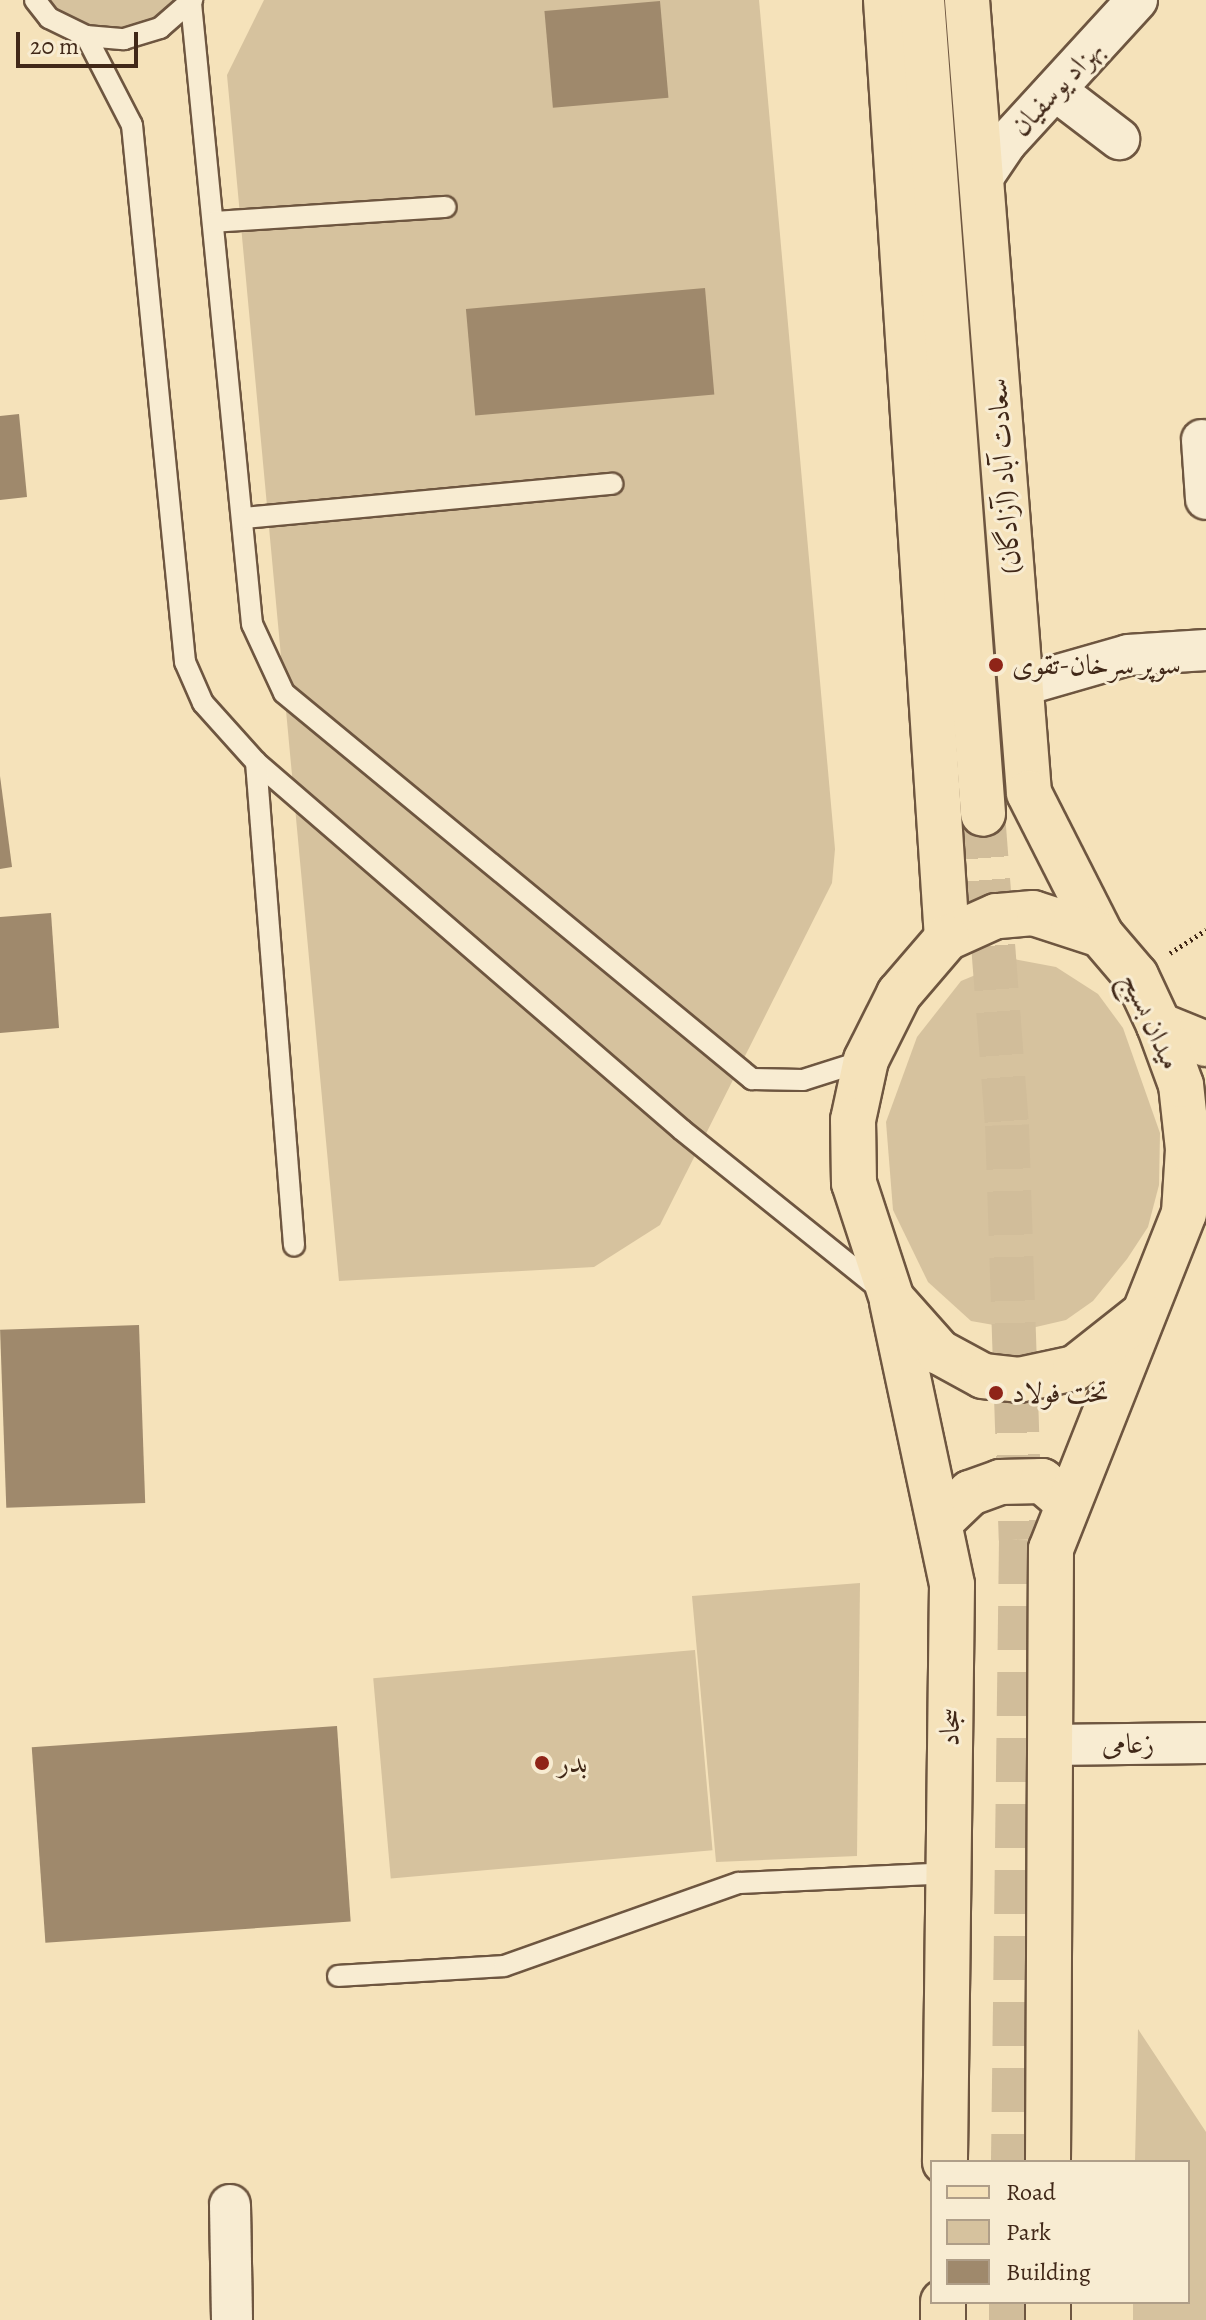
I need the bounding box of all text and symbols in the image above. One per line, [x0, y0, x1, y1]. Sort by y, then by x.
scale bar [20, 16, 142, 66]
text: 20 m [30, 30, 79, 62]
street label: بهزاد یوسفیان [1004, 33, 1110, 143]
street label: سعادت آباد (آزادگان) [980, 377, 1028, 575]
place label: سوپر سرخان-تقوی [1012, 648, 1181, 682]
marker: سوپر سرخان-تقوی [987, 656, 1005, 674]
street label: میدان بسیج [1114, 967, 1188, 1075]
place label: تخت فولاد [1012, 1376, 1109, 1410]
marker: تخت فولاد [987, 1384, 1005, 1402]
street label: سجاد [933, 1707, 967, 1747]
street label: زعامی [1101, 1727, 1155, 1761]
place label: بدر [558, 1746, 587, 1780]
marker: بدر [533, 1754, 551, 1772]
legend [930, 2160, 1190, 2304]
text: Road [1006, 2176, 1056, 2208]
text: Park [1006, 2216, 1051, 2248]
text: Building [1006, 2256, 1091, 2288]

